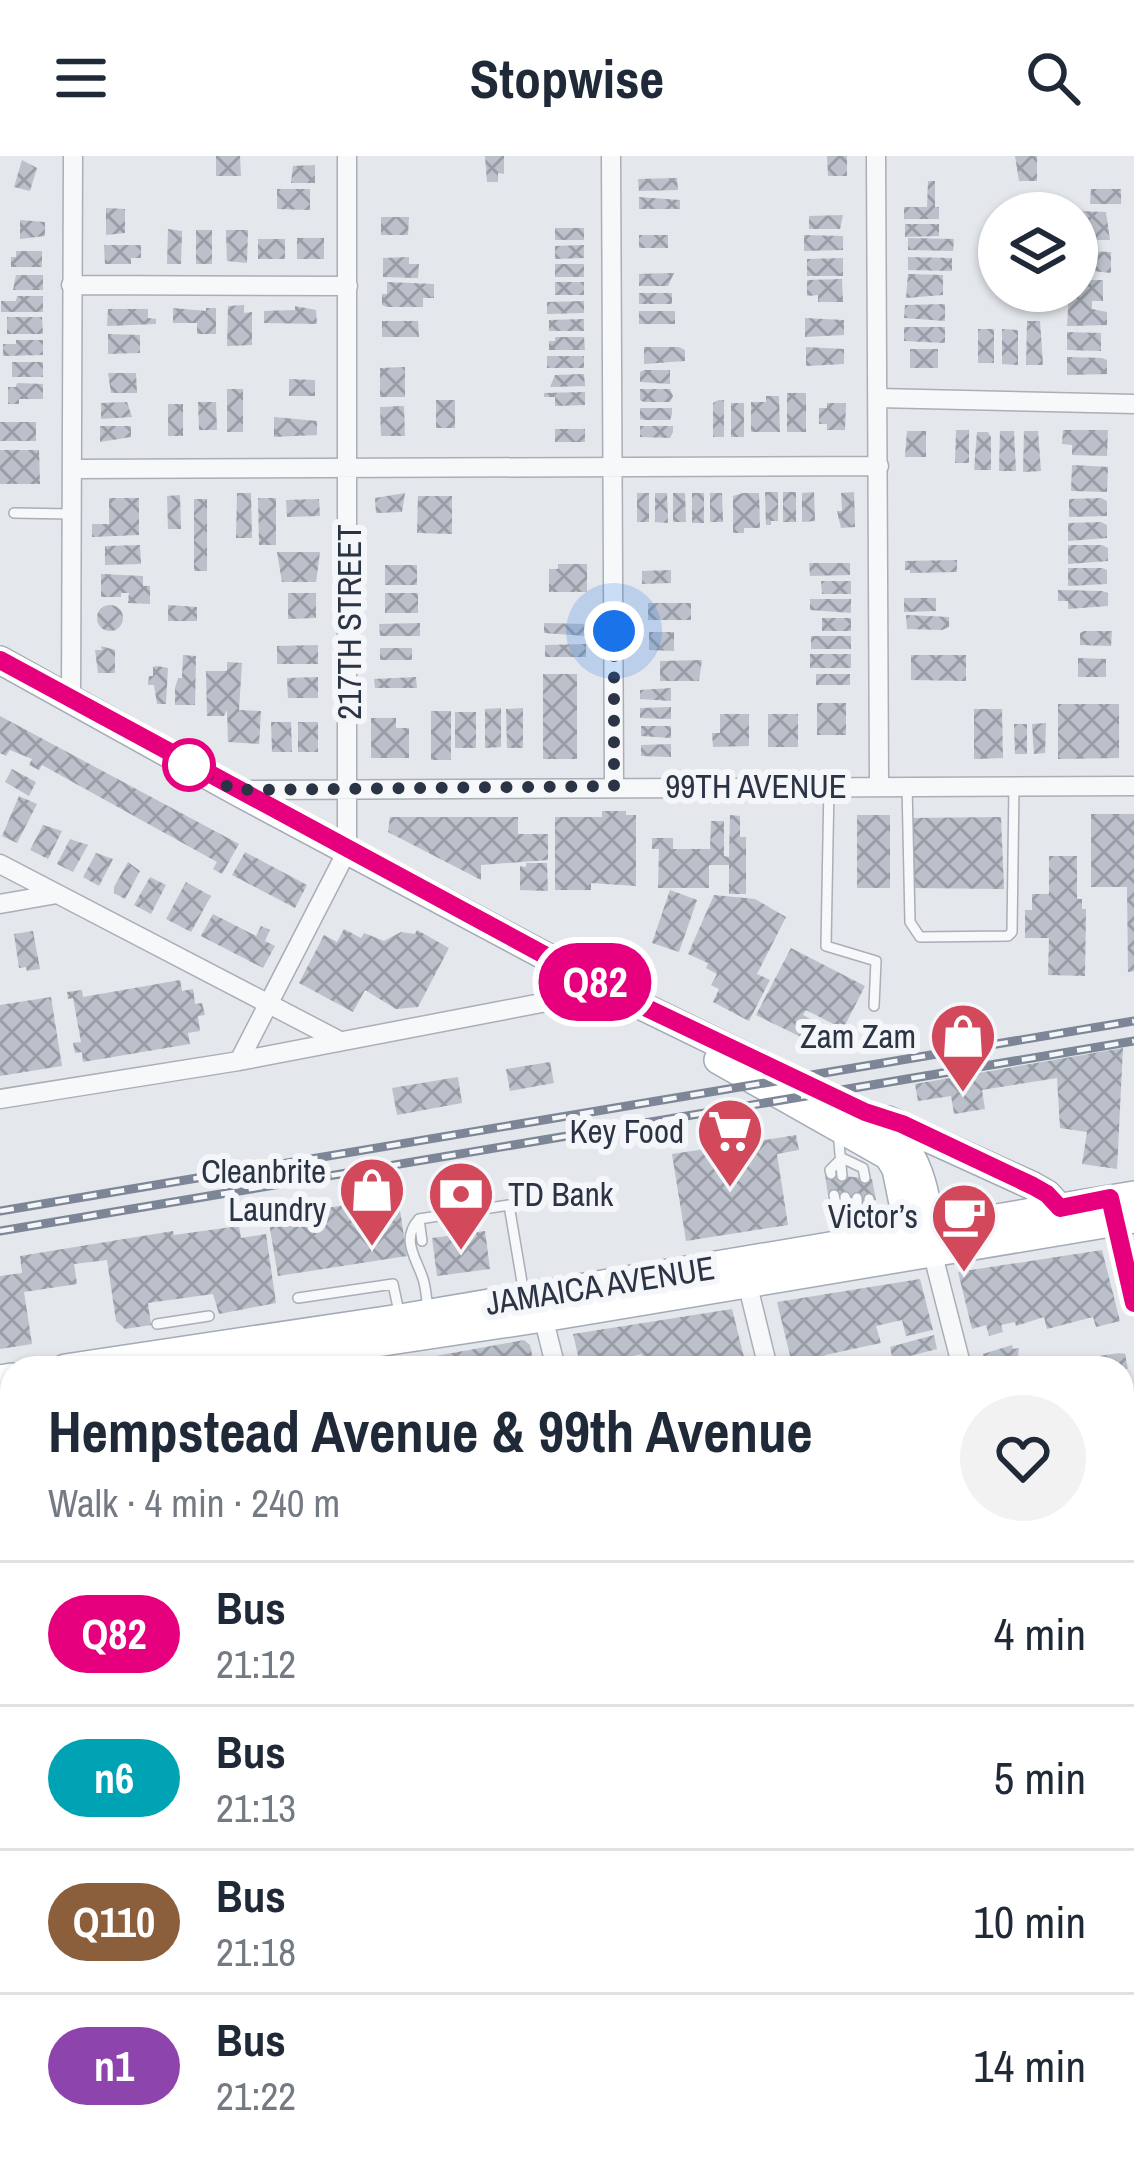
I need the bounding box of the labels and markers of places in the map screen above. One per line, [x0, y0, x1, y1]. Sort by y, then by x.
unlabelled marker [164, 740, 214, 790]
shop icon: Zam Zam [928, 1001, 998, 1095]
place label: Zam Zam [800, 1014, 916, 1058]
supermarket icon: Key Food [695, 1096, 765, 1190]
place label: Key Food [569, 1109, 684, 1153]
place label: Cleanbrite Laundry [201, 1149, 326, 1231]
shop icon: Cleanbrite Laundry [337, 1155, 407, 1249]
bank icon: TD Bank [426, 1159, 496, 1253]
place label: TD Bank [508, 1172, 614, 1216]
cafe icon: Victor’s [929, 1181, 999, 1275]
place label: Victor’s [828, 1194, 918, 1238]

